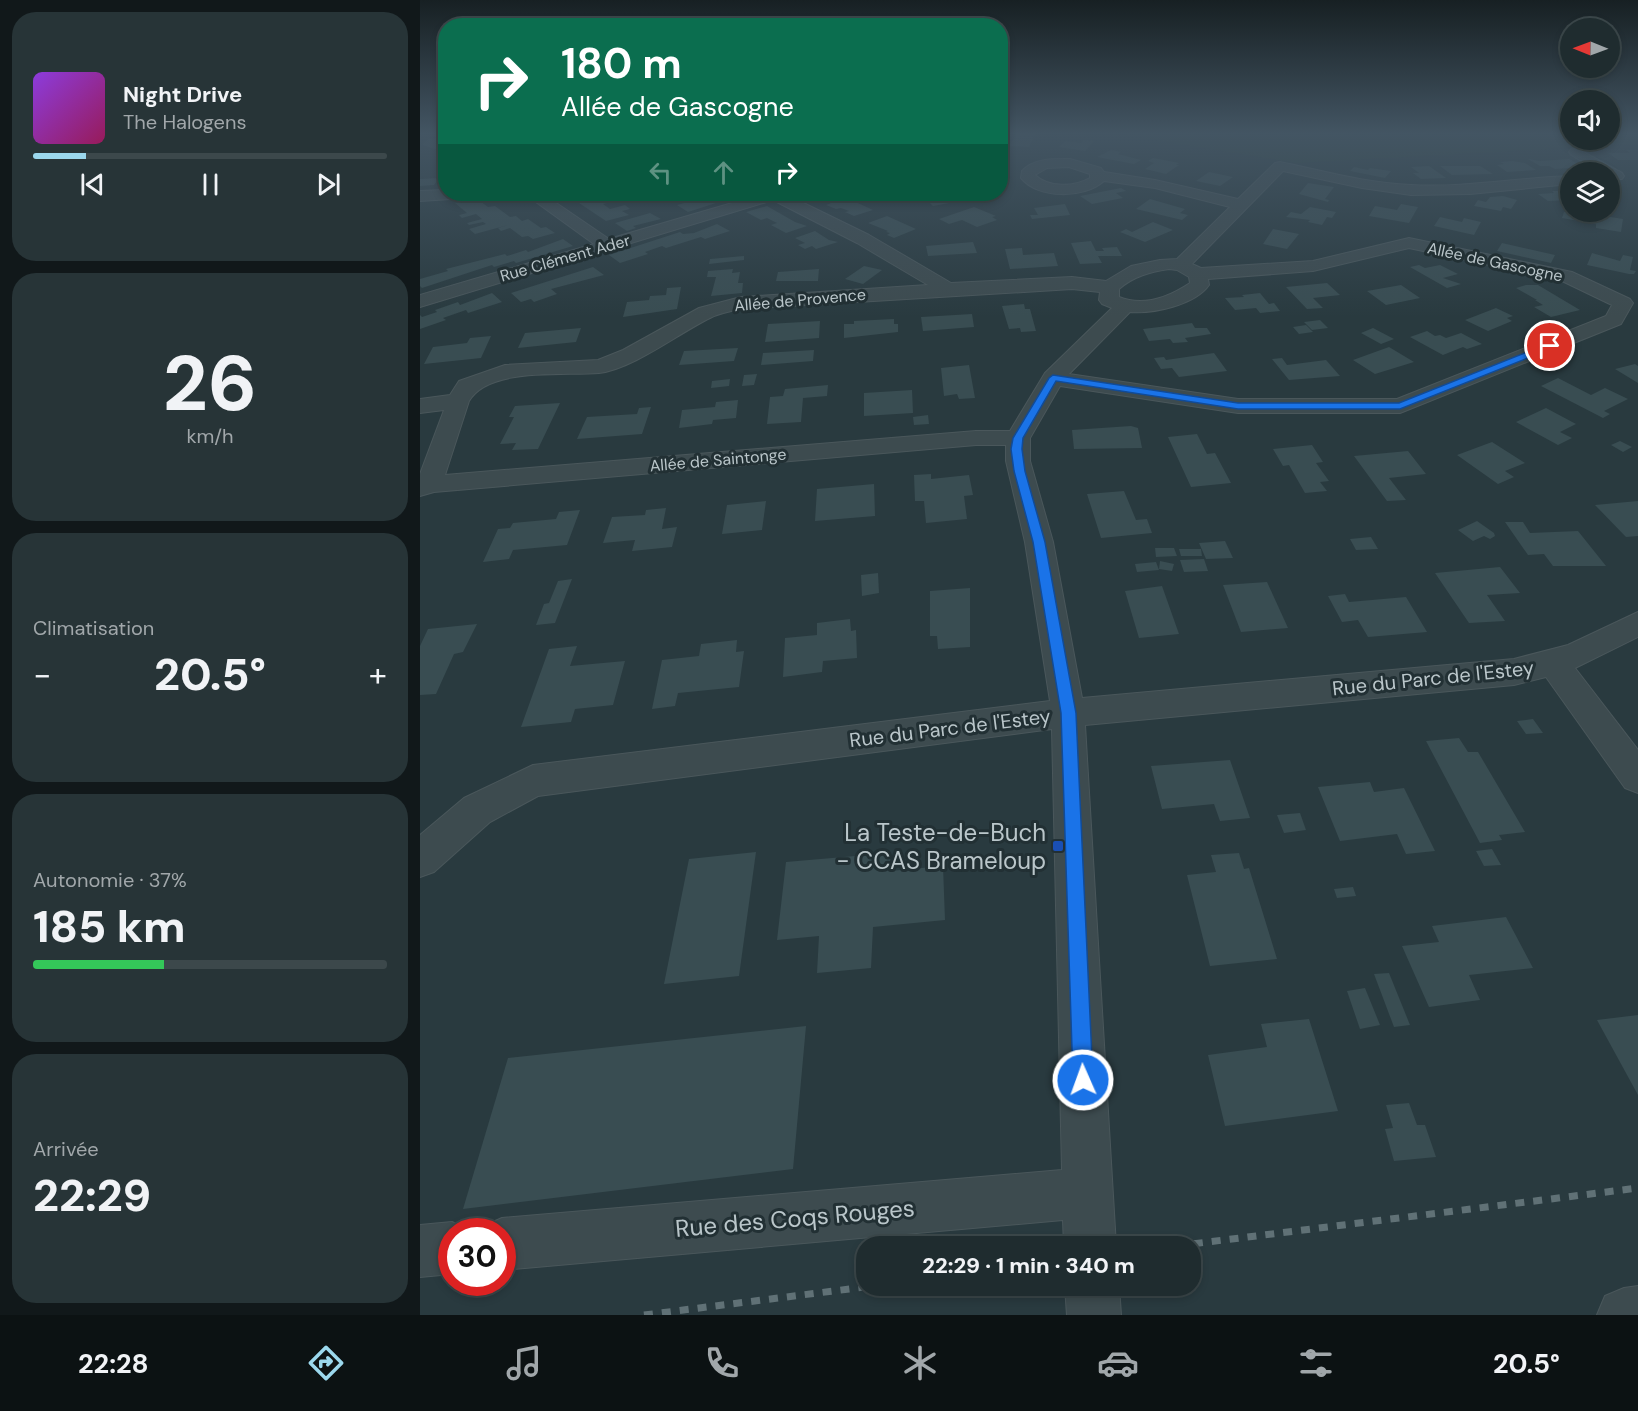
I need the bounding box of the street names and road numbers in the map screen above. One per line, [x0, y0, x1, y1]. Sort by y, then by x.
street label: Rue Clément Ader [497, 229, 633, 287]
street label: Allée de Gascogne [1425, 237, 1565, 287]
street label: Allée de Provence [733, 284, 867, 316]
street label: Allée de Saintonge [649, 444, 787, 476]
street label: Rue du Parc de l'Estey [1331, 654, 1535, 702]
street label: Rue du Parc de l'Estey [848, 703, 1052, 753]
street label: Rue des Coqs Rouges [674, 1192, 916, 1244]

